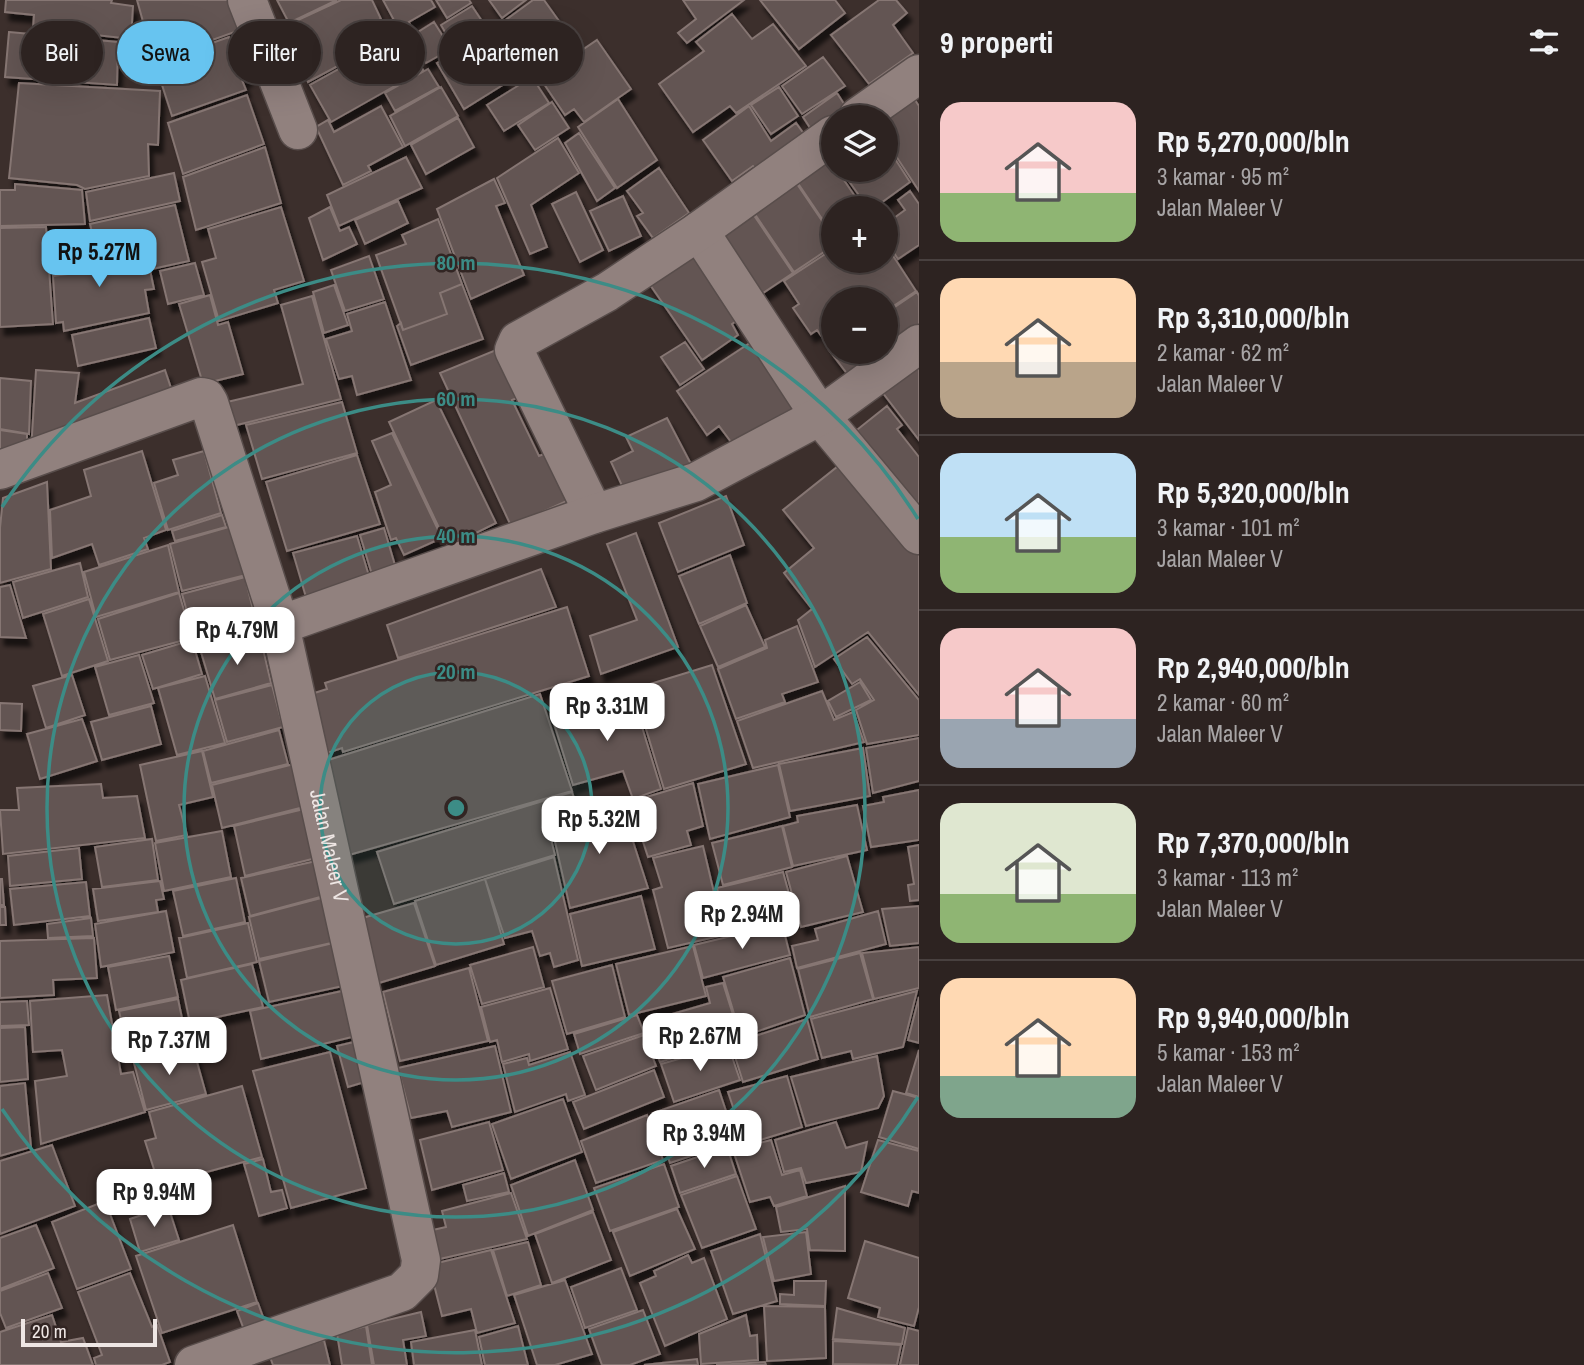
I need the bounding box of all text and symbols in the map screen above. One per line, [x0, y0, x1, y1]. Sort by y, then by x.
chip: Beli [21, 21, 103, 84]
chip: Sewa [117, 21, 214, 84]
chip: Filter [228, 21, 321, 84]
chip: Baru [335, 21, 425, 84]
chip: Apartemen [439, 21, 583, 84]
text: 9 properti [940, 22, 1053, 62]
icon: filters [1525, 23, 1563, 61]
map controls [821, 105, 898, 364]
button: layers [821, 105, 898, 182]
text: Rp 5,270,000/bln [1157, 121, 1350, 161]
icon: home [996, 130, 1080, 214]
text: 3 kamar · 95 m² [1157, 161, 1289, 192]
text: Jalan Maleer V [1157, 192, 1283, 223]
button: + [821, 196, 898, 273]
pin: Rp 5.27M [27, 230, 171, 289]
text: Rp 5.27M [58, 236, 140, 267]
text: 80 m [436, 248, 476, 277]
button: − [821, 287, 898, 364]
text: Rp 3,310,000/bln [1157, 297, 1350, 337]
icon: home [996, 306, 1080, 390]
text: 2 kamar · 62 m² [1157, 337, 1289, 368]
text: Jalan Maleer V [1157, 368, 1283, 399]
text: 60 m [436, 384, 476, 413]
text: Rp 5,320,000/bln [1157, 472, 1350, 512]
icon: home [996, 481, 1080, 565]
text: 3 kamar · 101 m² [1157, 512, 1300, 543]
text: 40 m [436, 521, 476, 550]
text: Jalan Maleer V [1157, 543, 1283, 574]
pin: Rp 4.79M [165, 608, 309, 667]
text: Rp 4.79M [196, 614, 278, 645]
text: Rp 2,940,000/bln [1157, 647, 1350, 687]
icon: home [996, 656, 1080, 740]
text: 20 m [436, 657, 476, 686]
pin: Rp 3.31M [535, 684, 679, 743]
text: 2 kamar · 60 m² [1157, 687, 1289, 718]
text: Rp 3.31M [566, 690, 648, 721]
text: Jalan Maleer V [1157, 718, 1283, 749]
street label: Jalan Maleer V [303, 786, 356, 905]
centre of rings [444, 796, 468, 820]
pin: Rp 5.32M [527, 796, 671, 856]
text: Rp 5.32M [558, 803, 640, 834]
text: Rp 7,370,000/bln [1157, 822, 1350, 862]
icon: home [996, 831, 1080, 915]
text: 3 kamar · 113 m² [1157, 862, 1298, 893]
pin: Rp 2.94M [670, 892, 814, 951]
text: Jalan Maleer V [1157, 893, 1283, 924]
text: Rp 2.94M [701, 898, 783, 929]
text: Rp 9,940,000/bln [1157, 997, 1350, 1037]
icon: home [996, 1006, 1080, 1090]
pin: Rp 2.67M [628, 1014, 772, 1073]
pin: Rp 7.37M [97, 1018, 241, 1077]
text: Rp 2.67M [659, 1020, 741, 1051]
text: Rp 7.37M [128, 1024, 210, 1055]
text: 5 kamar · 153 m² [1157, 1037, 1300, 1068]
text: Jalan Maleer V [1157, 1068, 1283, 1099]
pin: Rp 3.94M [632, 1110, 776, 1170]
text: Rp 3.94M [663, 1117, 745, 1148]
pin: Rp 9.94M [82, 1170, 226, 1229]
text: Rp 9.94M [113, 1176, 195, 1207]
scale bar [21, 1316, 158, 1348]
text: 20 m [32, 1318, 67, 1344]

